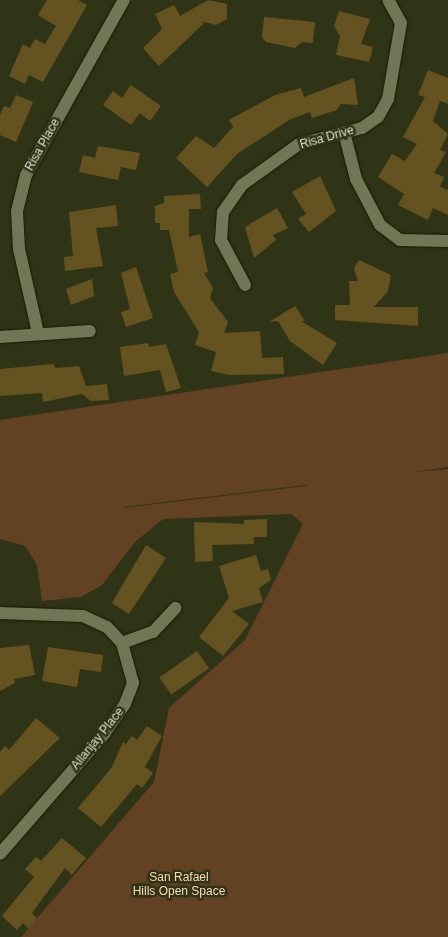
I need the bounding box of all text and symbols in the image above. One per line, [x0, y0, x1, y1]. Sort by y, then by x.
street label: Risa Place [23, 116, 63, 174]
street label: Risa Drive [298, 123, 356, 153]
street label: Allanjay Place [69, 705, 127, 773]
park label: San Rafael Hills Open Space [133, 871, 225, 899]

